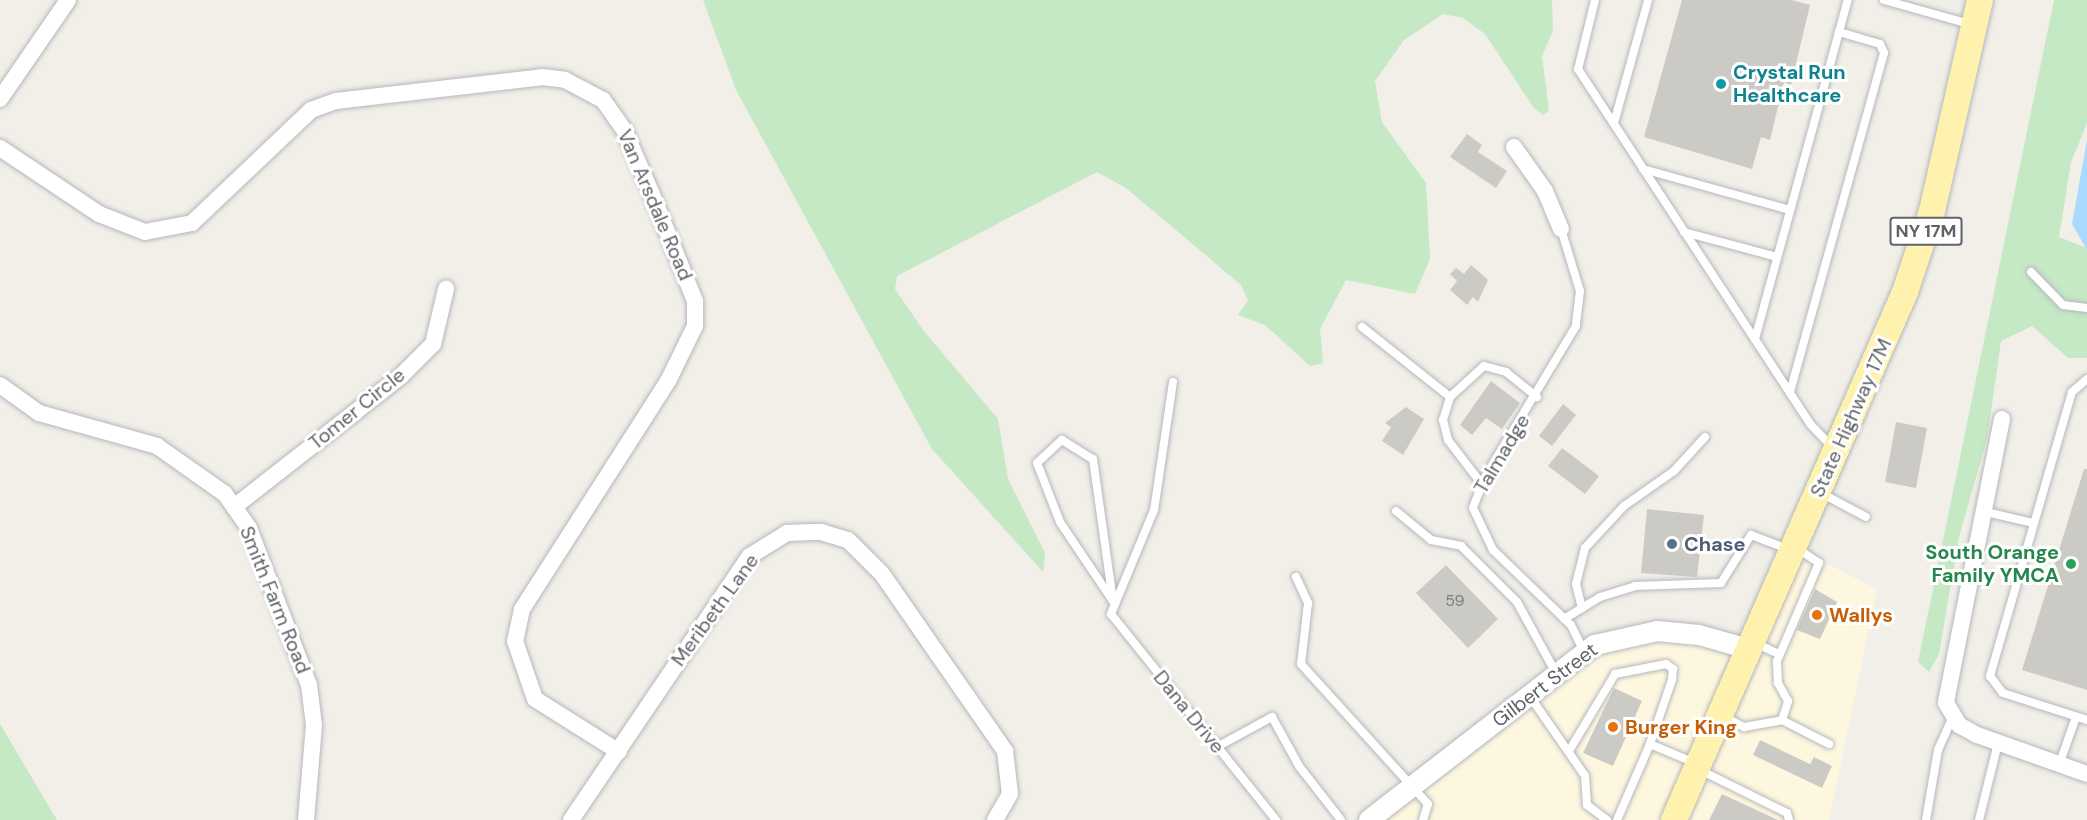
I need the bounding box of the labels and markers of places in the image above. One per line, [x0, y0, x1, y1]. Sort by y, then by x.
place label: Crystal Run Healthcare [1733, 60, 1846, 107]
marker: Crystal Run Healthcare [1714, 77, 1728, 91]
place label: Chase [1684, 532, 1746, 556]
marker: Chase [1665, 537, 1679, 551]
place label: South Orange Family YMCA [1925, 540, 2059, 587]
marker: South Orange Family YMCA [2064, 557, 2078, 571]
place label: Wallys [1829, 603, 1893, 627]
marker: Wallys [1810, 608, 1824, 622]
place label: Burger King [1625, 715, 1737, 739]
marker: Burger King [1606, 720, 1620, 734]

